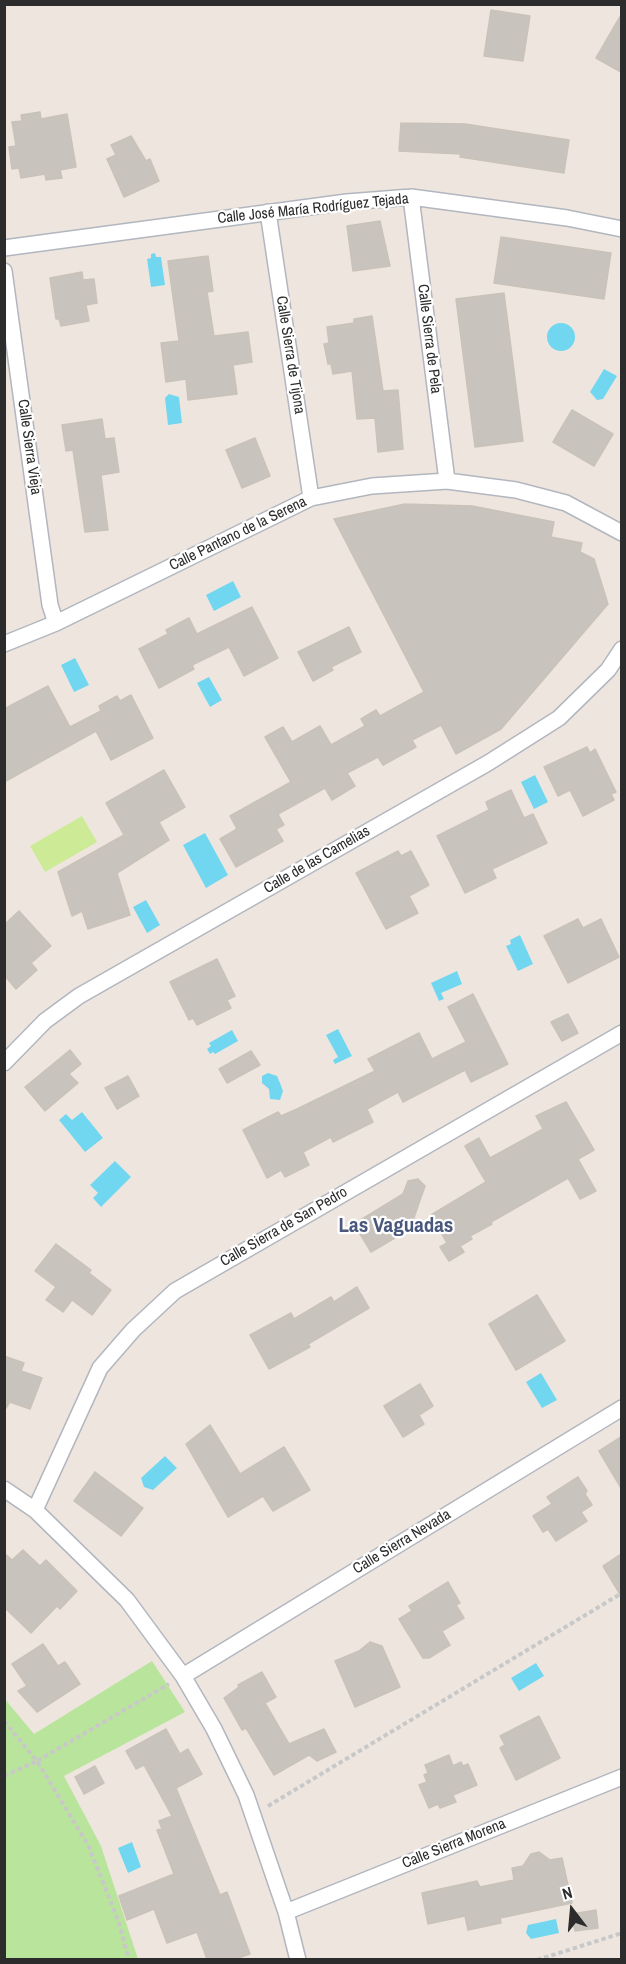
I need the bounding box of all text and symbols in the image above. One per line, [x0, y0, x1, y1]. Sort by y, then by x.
street label: Calle José María Rodríguez Tejada [217, 190, 409, 228]
street label: Calle Sierra de Pela [413, 283, 445, 395]
street label: Calle Sierra de Tijona [272, 295, 308, 415]
street label: Calle Sierra Vieja [13, 398, 45, 496]
street label: Calle Pantano de la Serena [166, 493, 310, 575]
street label: Calle de las Camelias [261, 822, 373, 898]
street label: Calle Sierra de San Pedro [217, 1183, 351, 1271]
district label: Las Vaguadas [339, 1213, 453, 1239]
street label: Calle Sierra Nevada [350, 1506, 454, 1578]
street label: Calle Sierra Morena [400, 1815, 508, 1873]
north arrow [542, 1880, 602, 1940]
text: N [559, 1881, 575, 1905]

